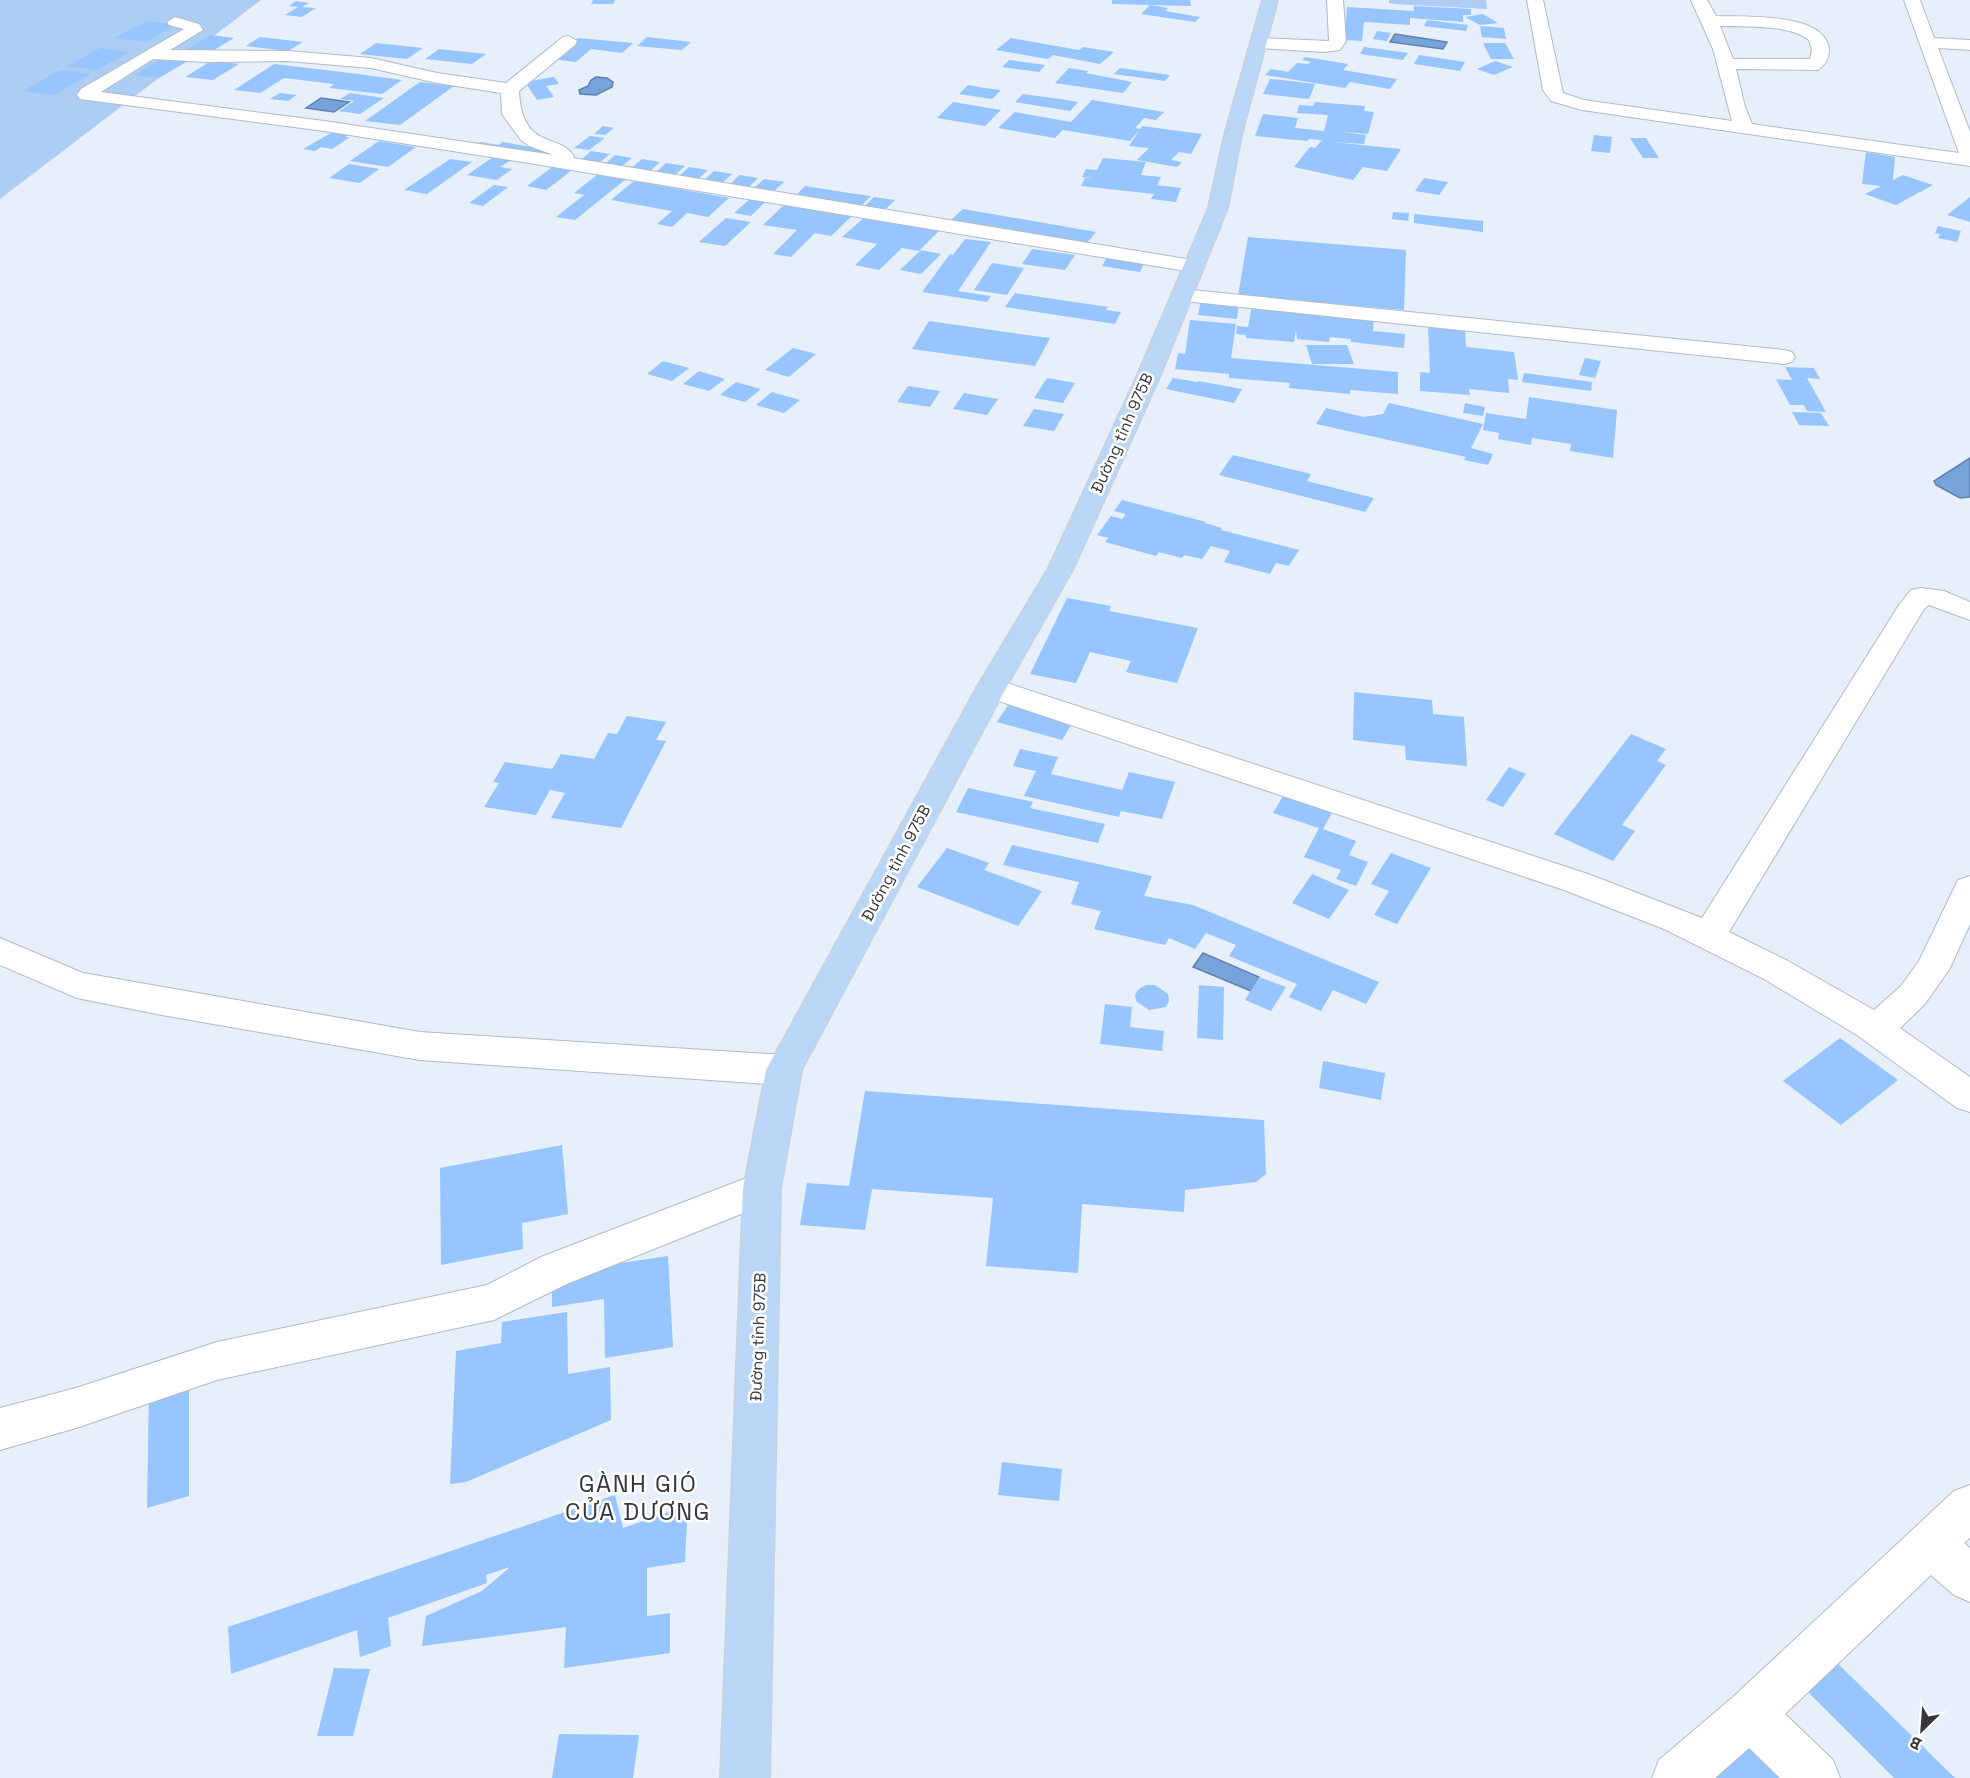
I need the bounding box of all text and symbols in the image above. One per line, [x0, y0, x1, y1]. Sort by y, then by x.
street label: Đường tỉnh 975B [1086, 370, 1158, 496]
street label: Đường tỉnh 975B [857, 801, 935, 925]
street label: Đường tỉnh 975B [745, 1272, 771, 1402]
district label: GÀNH GIÓ CỬA DƯƠNG [565, 1468, 711, 1527]
north arrow [1892, 1700, 1952, 1760]
text: B [1907, 1731, 1925, 1755]

